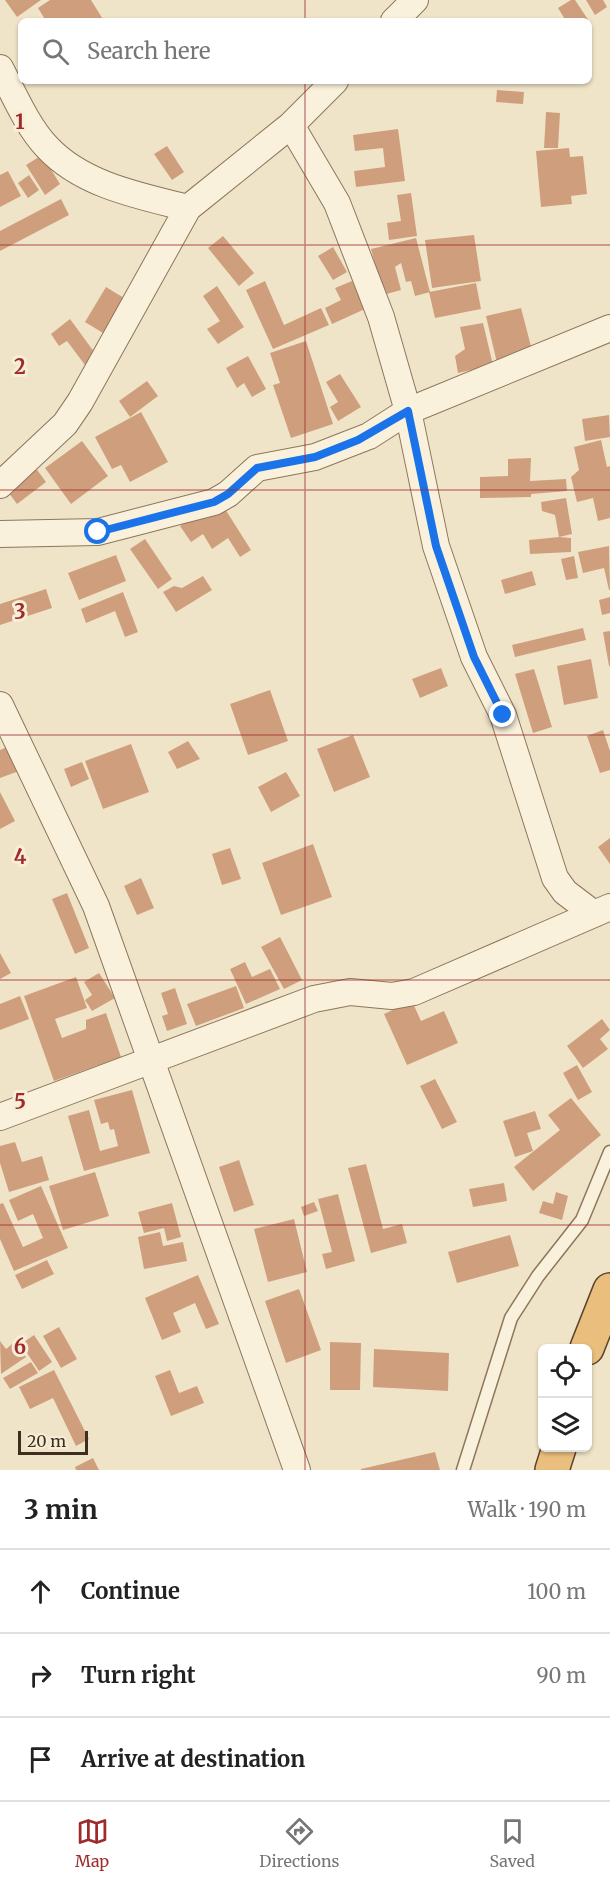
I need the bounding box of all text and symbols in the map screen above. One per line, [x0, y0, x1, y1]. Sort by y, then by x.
search box [18, 18, 592, 84]
icon: search [39, 35, 72, 68]
text: Search here [87, 37, 210, 65]
text: 1 [15, 109, 25, 134]
text: 2 [14, 354, 26, 379]
route start [84, 518, 110, 544]
text: 3 [14, 599, 26, 624]
route end [489, 701, 515, 727]
text: 4 [14, 844, 27, 869]
text: 5 [14, 1089, 26, 1114]
text: 6 [14, 1334, 26, 1359]
map controls [538, 1344, 592, 1452]
button: locate [538, 1344, 592, 1398]
button: layers [538, 1398, 592, 1452]
scale bar [18, 1428, 88, 1456]
text: 20 m [27, 1431, 66, 1451]
text: 3 min [24, 1493, 98, 1526]
text: Walk · 190 m [468, 1497, 586, 1522]
icon: ahead [24, 1575, 57, 1608]
text: Continue [81, 1577, 180, 1605]
text: 100 m [527, 1579, 586, 1604]
icon: right [24, 1659, 57, 1692]
text: Turn right [81, 1661, 195, 1689]
text: 90 m [536, 1663, 586, 1688]
icon: arrive [24, 1743, 57, 1776]
text: Arrive at destination [81, 1745, 305, 1773]
tab: Map [75, 1815, 109, 1871]
tab: Directions [259, 1815, 339, 1871]
tab: Saved [490, 1815, 535, 1871]

